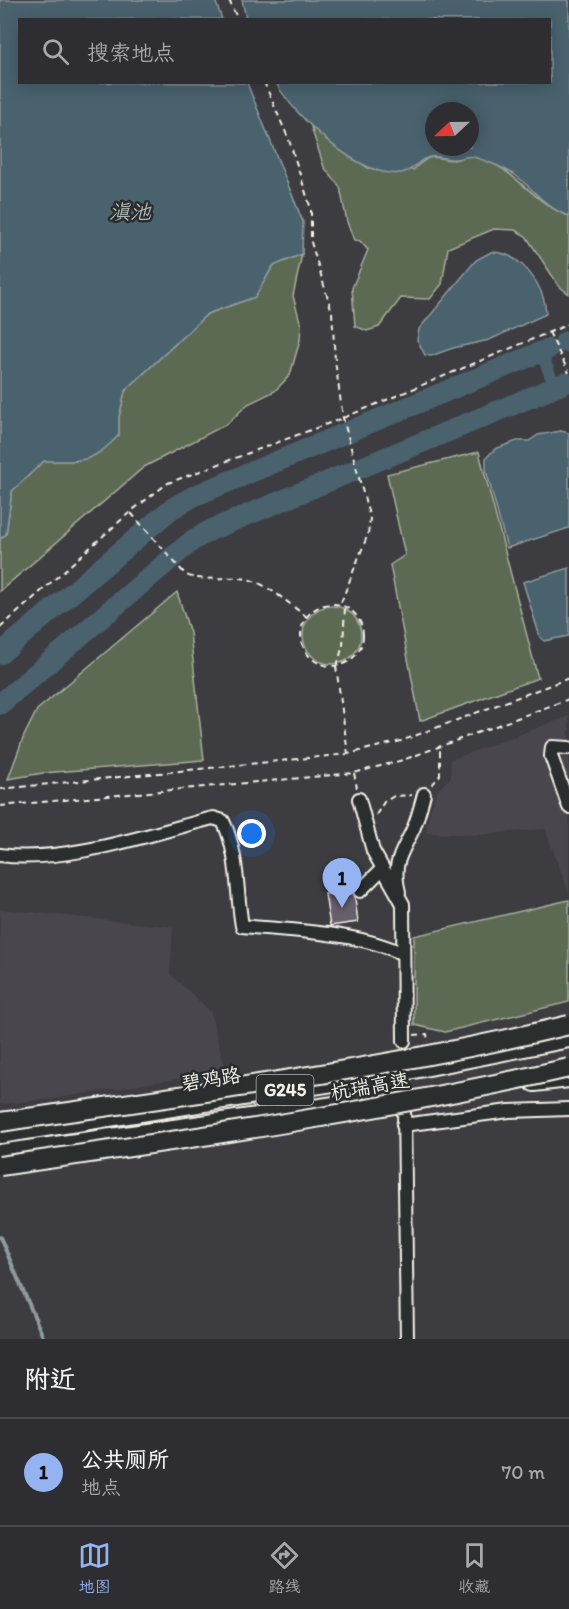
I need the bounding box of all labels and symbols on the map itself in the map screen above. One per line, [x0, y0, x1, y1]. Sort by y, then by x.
north arrow [425, 102, 479, 156]
water label: 滇池 [109, 199, 152, 224]
your location [237, 819, 266, 848]
pin: 1 [322, 858, 362, 908]
street label: 碧鸡路 [179, 1062, 243, 1096]
street label: 杭瑞高速 [329, 1067, 411, 1105]
road number: G245 [256, 1075, 314, 1105]

